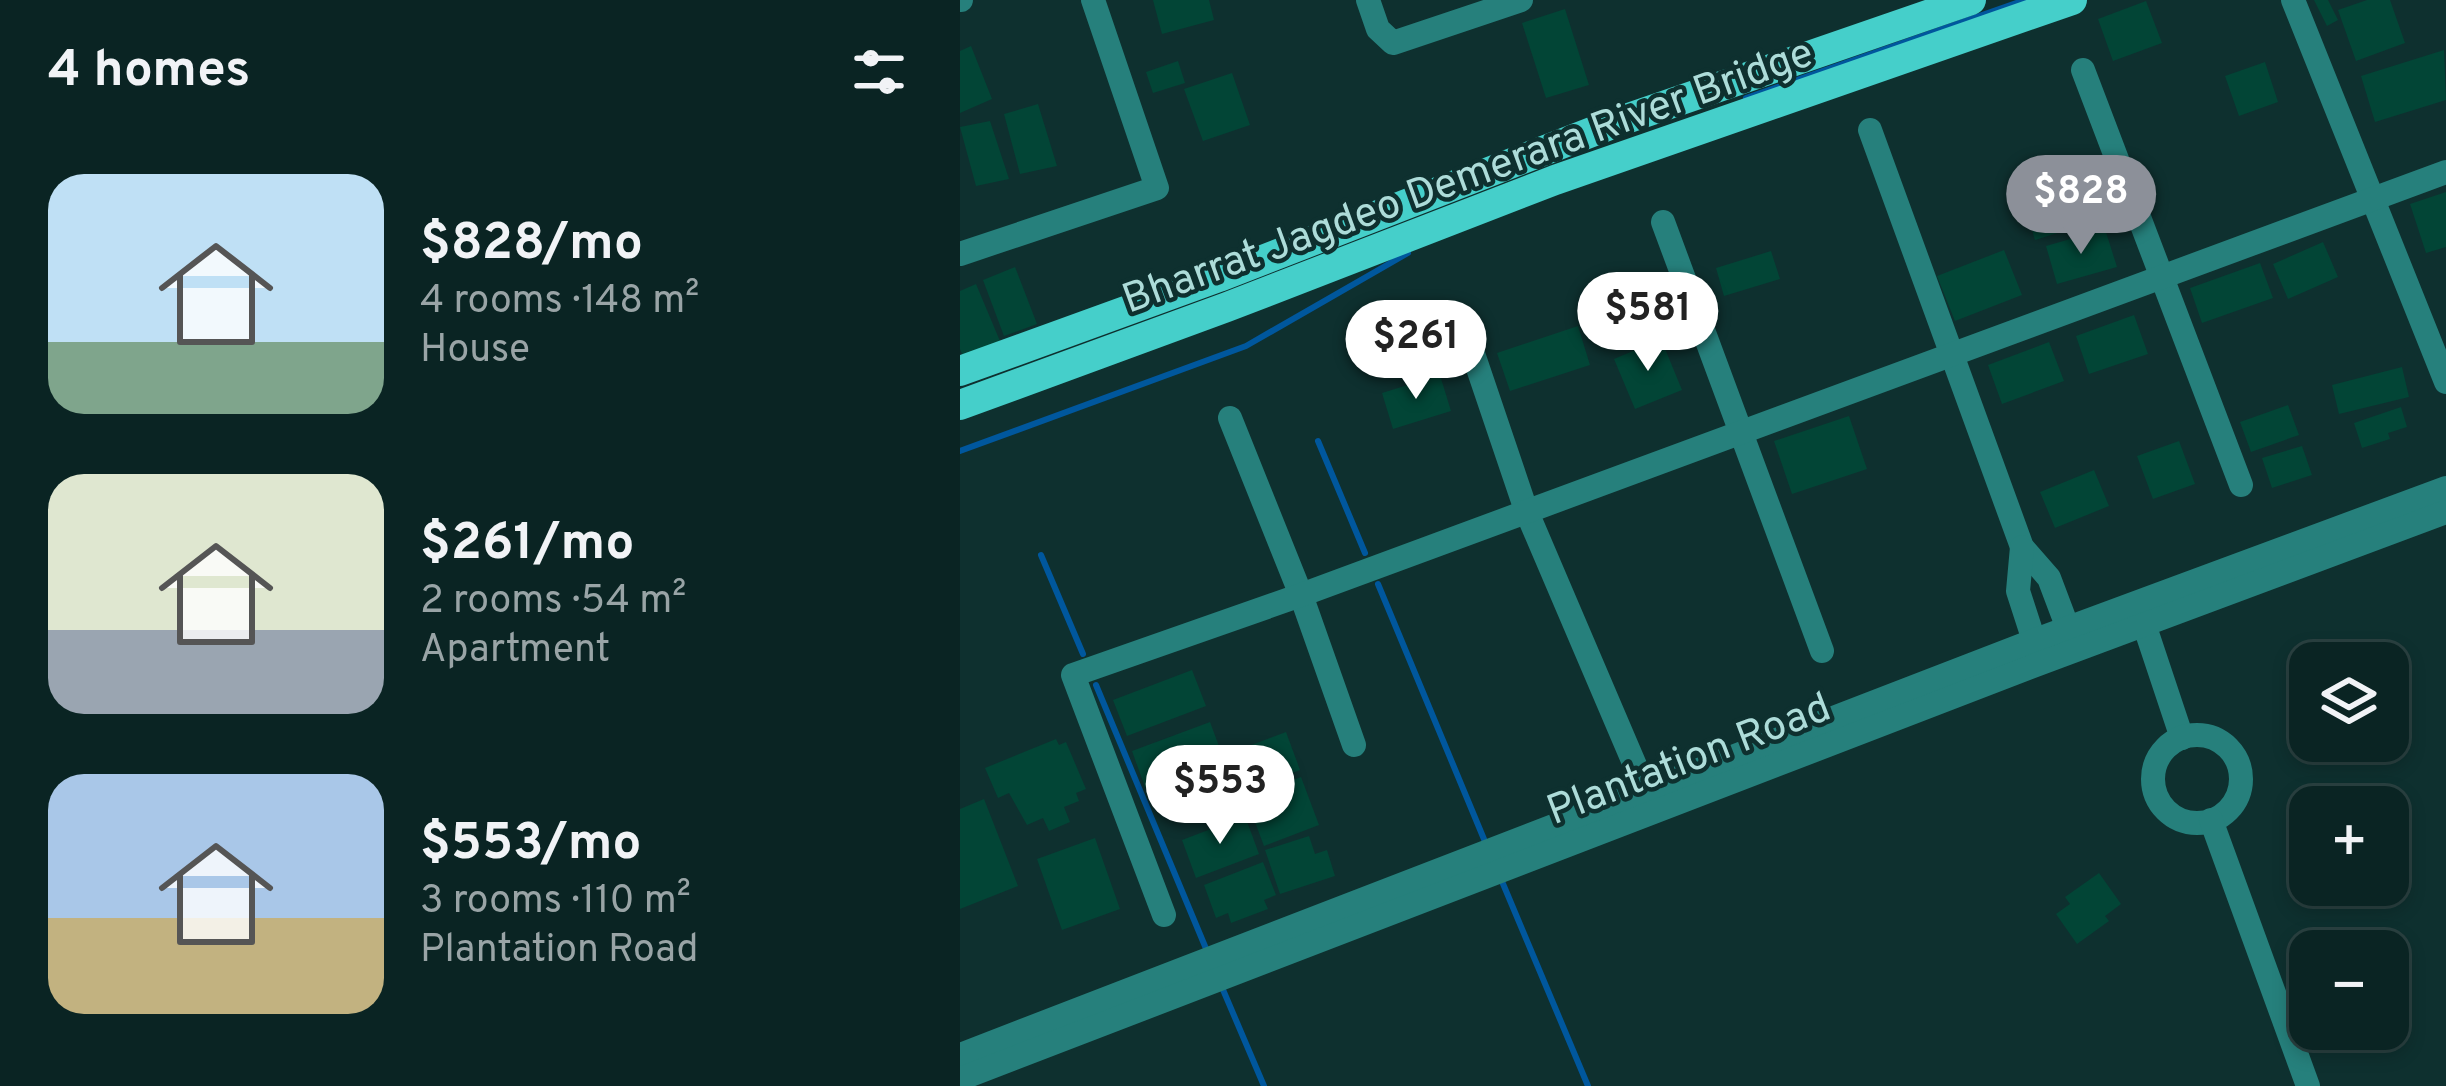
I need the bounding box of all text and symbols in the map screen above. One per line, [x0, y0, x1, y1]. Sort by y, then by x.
street label: Bharrat Jagdeo Demerara River Bridge [1116, 28, 1821, 328]
icon: filters [846, 39, 912, 105]
text: 4 homes [48, 40, 250, 105]
pin: $828 [2010, 155, 2152, 257]
text: $828 [2033, 169, 2129, 218]
text: $828/mo [420, 213, 643, 278]
icon: home [144, 222, 288, 366]
pin: $581 [1577, 272, 1719, 374]
text: 4 rooms · 148 m² [420, 278, 699, 327]
text: $581 [1604, 286, 1692, 335]
pin: $261 [1345, 300, 1487, 402]
text: $261 [1373, 314, 1459, 363]
text: House [420, 327, 530, 376]
text: $261/mo [420, 513, 634, 578]
icon: home [144, 522, 288, 666]
text: 2 rooms · 54 m² [420, 578, 686, 627]
text: Apartment [420, 627, 610, 676]
map controls [2289, 642, 2409, 1050]
button: layers [2289, 642, 2409, 762]
street label: Plantation Road [1540, 683, 1839, 840]
pin: $553 [1149, 745, 1291, 847]
text: $553 [1173, 759, 1267, 808]
button: + [2289, 786, 2409, 906]
text: $553/mo [420, 813, 641, 878]
icon: home [144, 822, 288, 966]
text: 3 rooms · 110 m² [420, 878, 691, 927]
text: Plantation Road [420, 927, 698, 976]
button: − [2289, 930, 2409, 1050]

